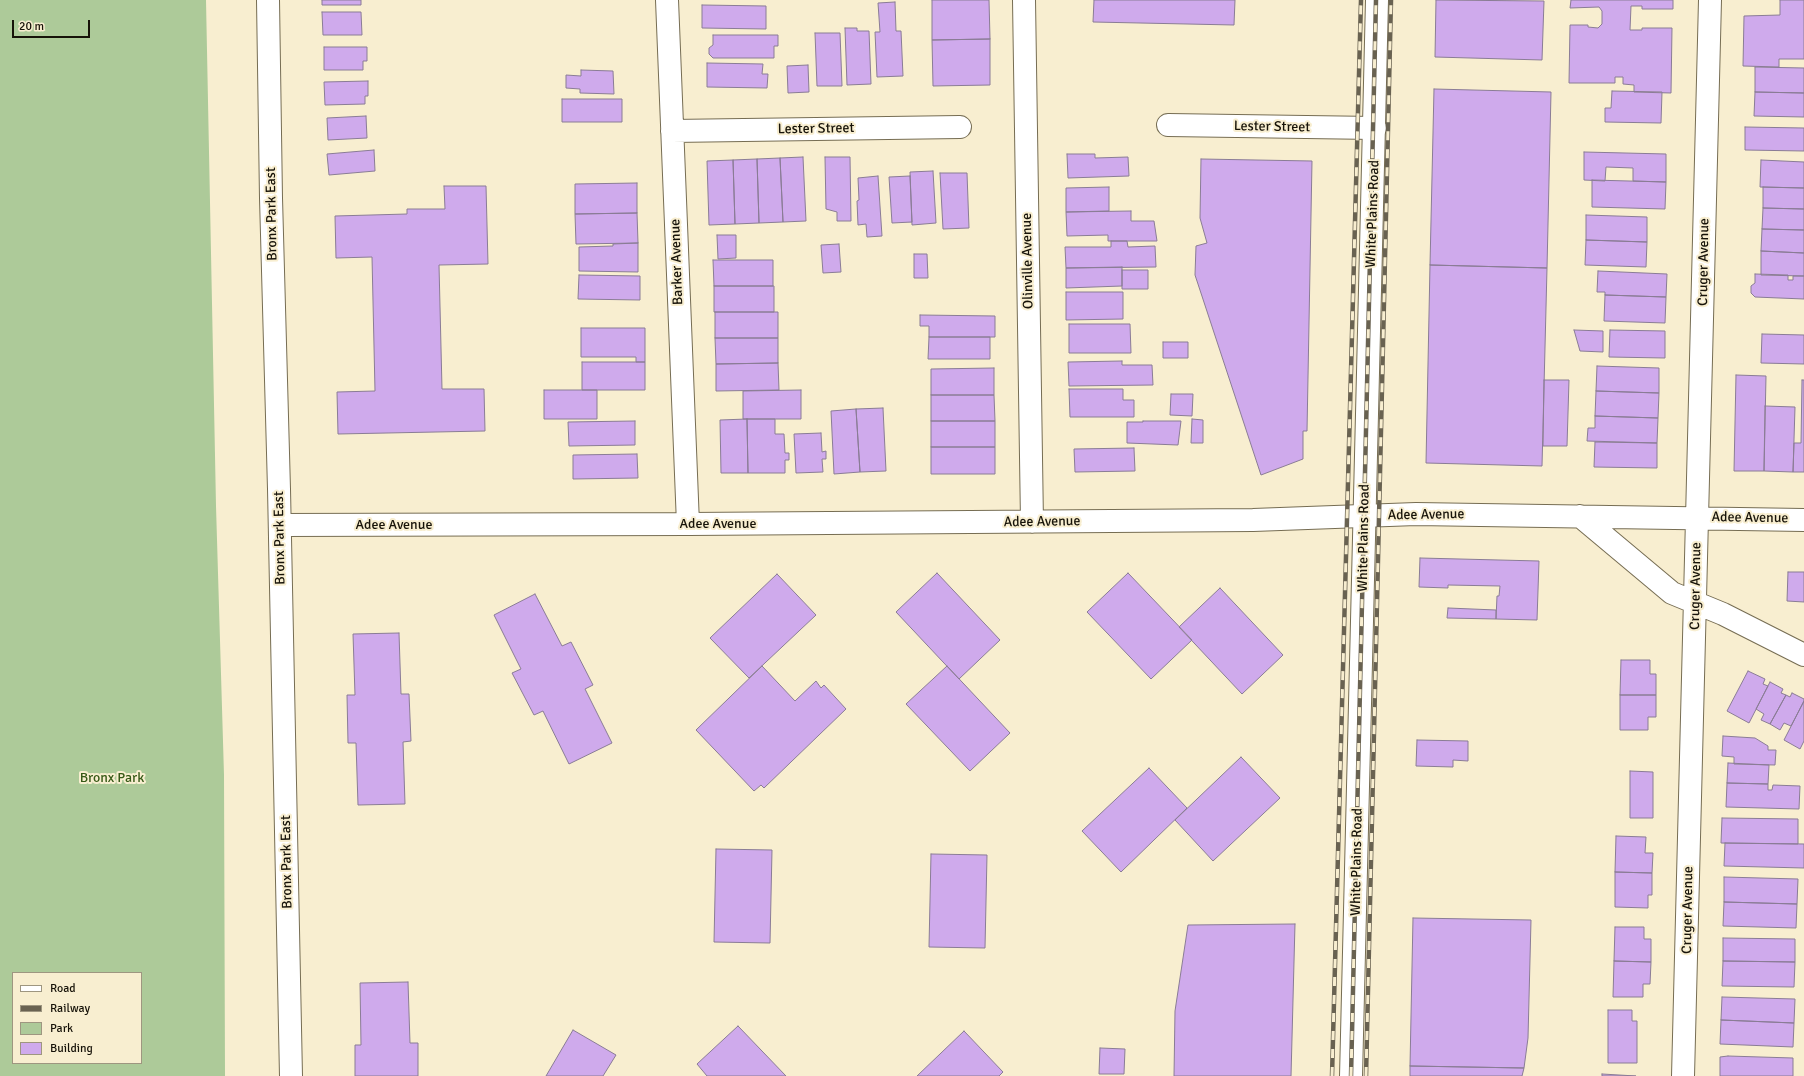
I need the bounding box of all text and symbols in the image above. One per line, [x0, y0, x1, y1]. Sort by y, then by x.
scale bar [14, 12, 92, 38]
text: 20 m [19, 19, 44, 34]
street label: Lester Street [1234, 118, 1310, 136]
street label: Lester Street [778, 120, 854, 138]
street label: White Plains Road [1363, 160, 1383, 268]
street label: Bronx Park East [263, 167, 281, 261]
street label: Olinville Avenue [1019, 213, 1037, 309]
street label: Barker Avenue [667, 218, 687, 306]
street label: Cruger Avenue [1695, 218, 1713, 306]
street label: White Plains Road [1355, 484, 1373, 592]
street label: Bronx Park East [271, 491, 289, 585]
street label: Adee Avenue [1387, 506, 1465, 524]
street label: Adee Avenue [1711, 509, 1789, 527]
street label: Adee Avenue [1003, 513, 1081, 531]
street label: Adee Avenue [680, 516, 756, 532]
street label: Adee Avenue [356, 517, 432, 533]
street label: Cruger Avenue [1687, 542, 1705, 630]
park label: Bronx Park [80, 770, 144, 786]
street label: White Plains Road [1348, 808, 1366, 916]
street label: Bronx Park East [278, 815, 296, 909]
street label: Cruger Avenue [1679, 866, 1697, 954]
legend [12, 972, 142, 1064]
text: Road [50, 981, 76, 996]
text: Railway [50, 1001, 90, 1016]
text: Park [50, 1021, 73, 1036]
text: Building [50, 1041, 93, 1056]

